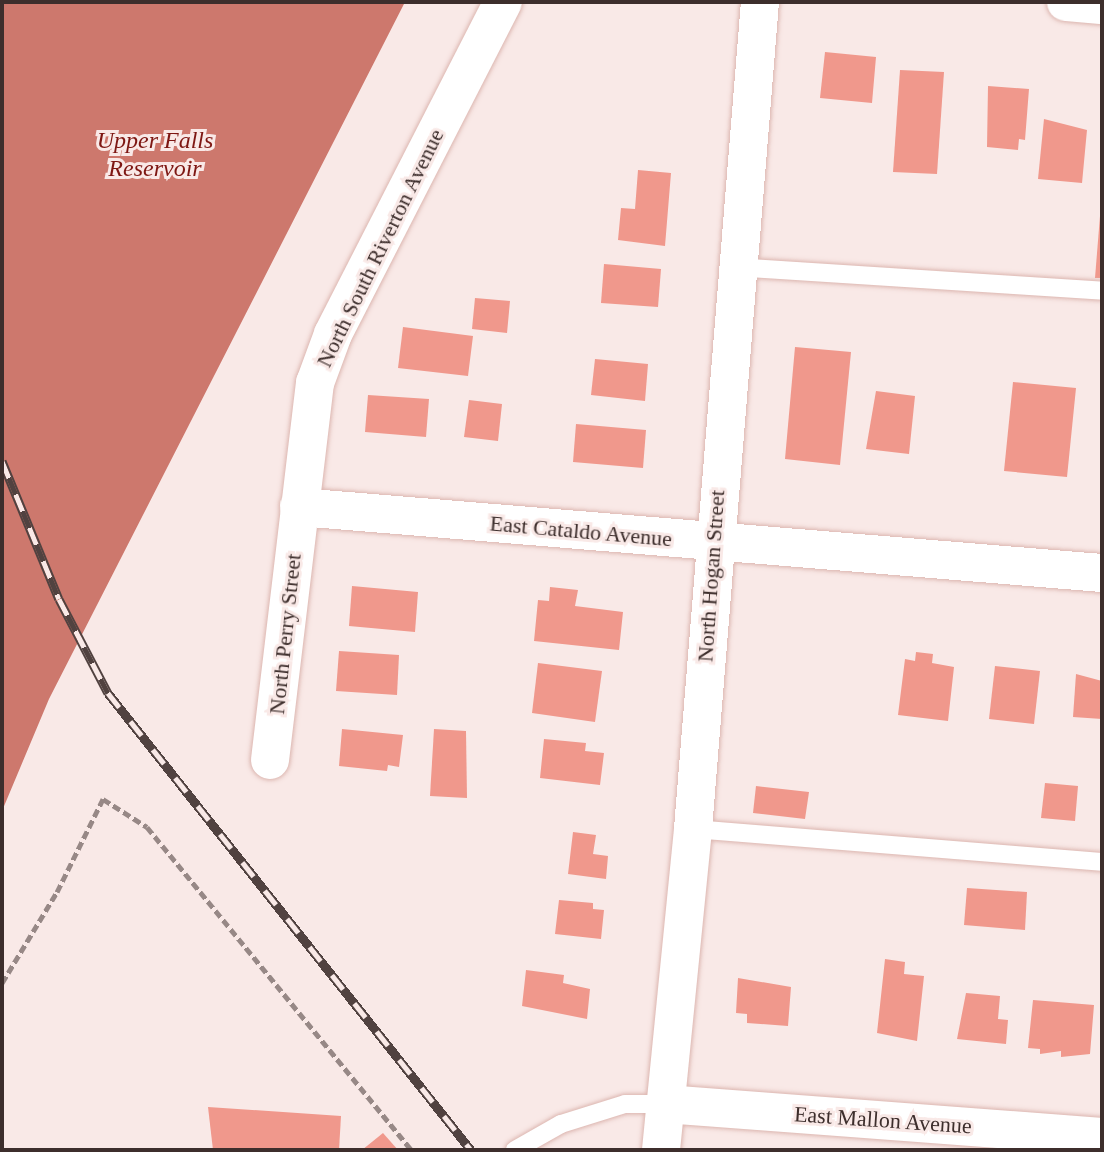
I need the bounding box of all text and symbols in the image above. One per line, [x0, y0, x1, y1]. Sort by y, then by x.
street label: North South Riverton Avenue [311, 124, 449, 372]
water label: Upper Falls Reservoir [97, 127, 213, 183]
street label: North Hogan Street [692, 489, 730, 663]
street label: East Cataldo Avenue [488, 510, 674, 552]
street label: North Perry Street [263, 552, 307, 716]
street label: East Mallon Avenue [793, 1101, 973, 1139]

